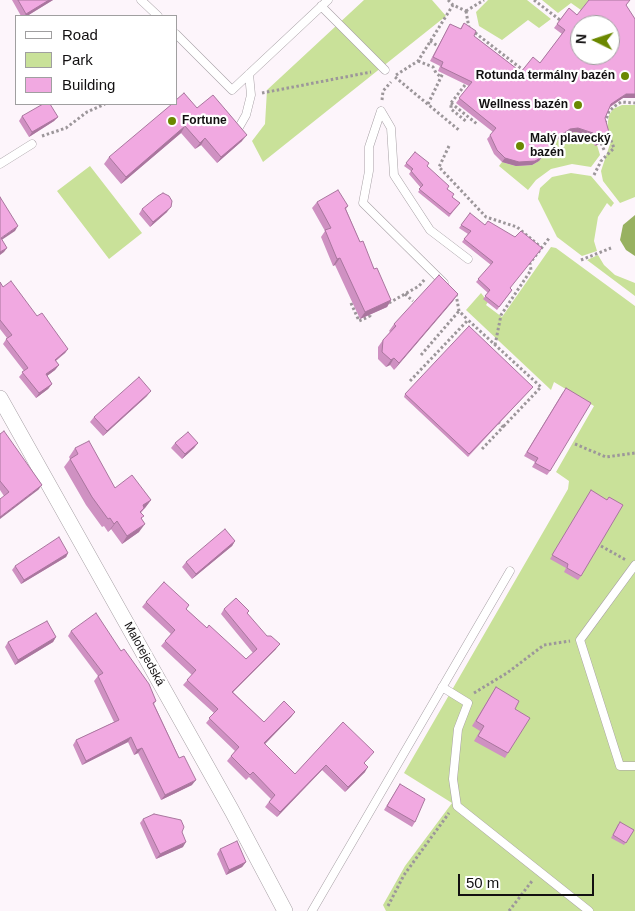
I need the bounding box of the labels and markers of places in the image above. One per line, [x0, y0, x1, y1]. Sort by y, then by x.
place label: Rotunda termálny bazén [476, 69, 615, 83]
marker: Rotunda termálny bazén [619, 70, 631, 82]
place label: Wellness bazén [479, 98, 568, 112]
marker: Wellness bazén [572, 99, 584, 111]
place label: Fortune [182, 114, 227, 128]
marker: Fortune [166, 115, 178, 127]
place label: Malý plavecký bazén [530, 132, 611, 160]
marker: Malý plavecký bazén [514, 140, 526, 152]

